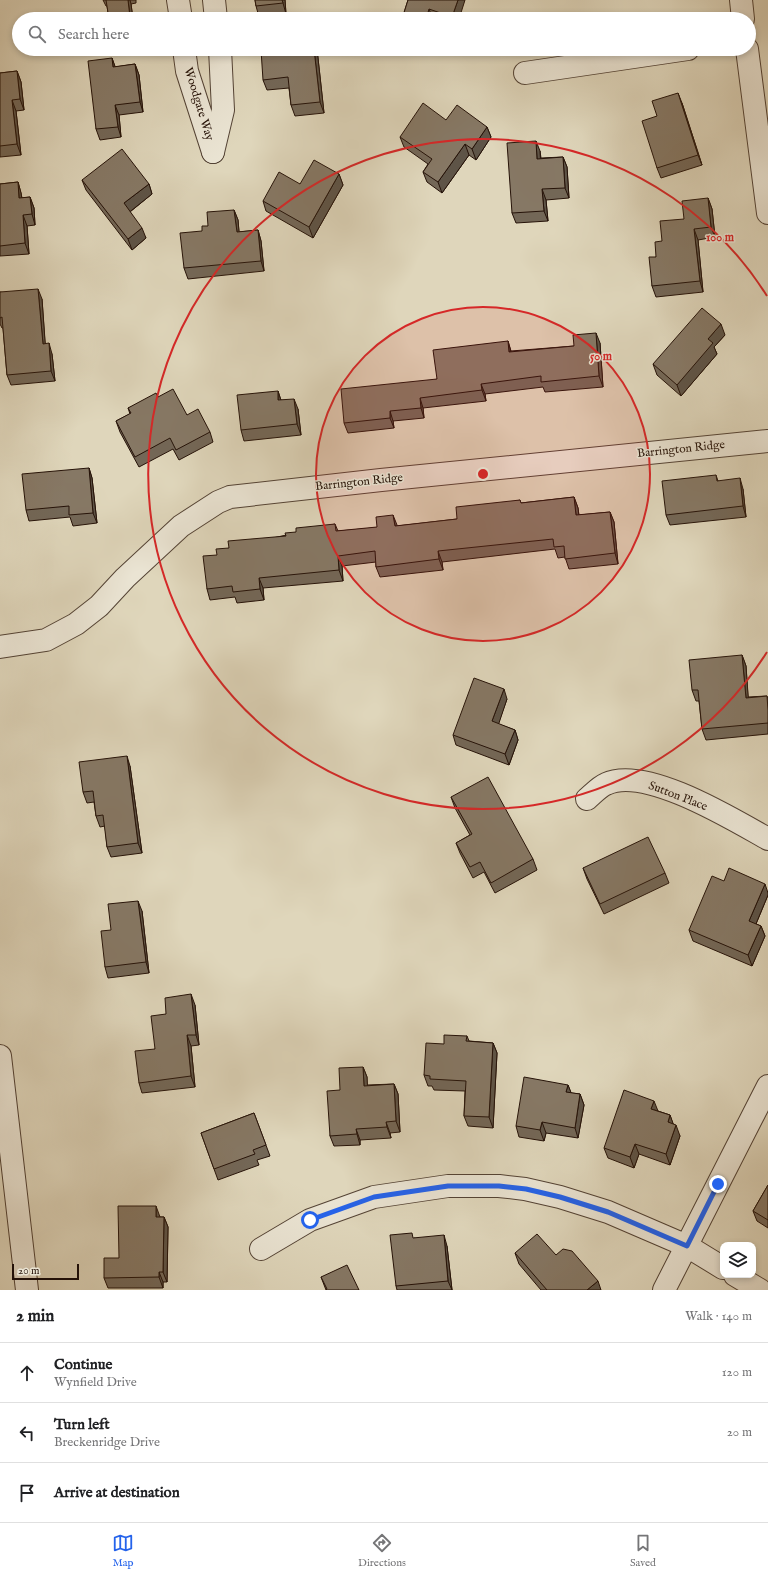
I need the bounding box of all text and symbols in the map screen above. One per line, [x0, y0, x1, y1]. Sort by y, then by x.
search box [12, 12, 756, 56]
icon: search [26, 23, 48, 45]
text: Search here [58, 25, 129, 44]
street label: Woodgate Way [181, 66, 217, 143]
text: 100 m [706, 230, 735, 245]
text: 50 m [590, 349, 613, 364]
street label: Barrington Ridge [636, 437, 726, 461]
centre of rings [476, 467, 490, 481]
street label: Barrington Ridge [314, 470, 404, 494]
street label: Sutton Place [646, 778, 710, 814]
route end [709, 1175, 727, 1193]
route start [301, 1211, 319, 1229]
map controls [720, 1242, 756, 1278]
button: layers [720, 1242, 756, 1278]
scale bar [12, 1262, 79, 1281]
text: 20 m [18, 1264, 39, 1278]
text: 2 min [16, 1306, 54, 1327]
text: Walk · 140 m [685, 1308, 752, 1325]
text: Continue [54, 1355, 112, 1374]
icon: ahead [16, 1362, 38, 1384]
text: 120 m [722, 1364, 752, 1381]
text: Wynfield Drive [54, 1374, 137, 1391]
text: Turn left [54, 1415, 110, 1434]
icon: left [16, 1422, 38, 1444]
text: 20 m [727, 1424, 752, 1441]
text: Breckenridge Drive [54, 1434, 160, 1451]
icon: arrive [16, 1482, 38, 1504]
text: Arrive at destination [54, 1483, 180, 1502]
tab: Map [112, 1532, 134, 1570]
tab: Directions [358, 1532, 406, 1570]
tab: Saved [630, 1532, 656, 1570]

